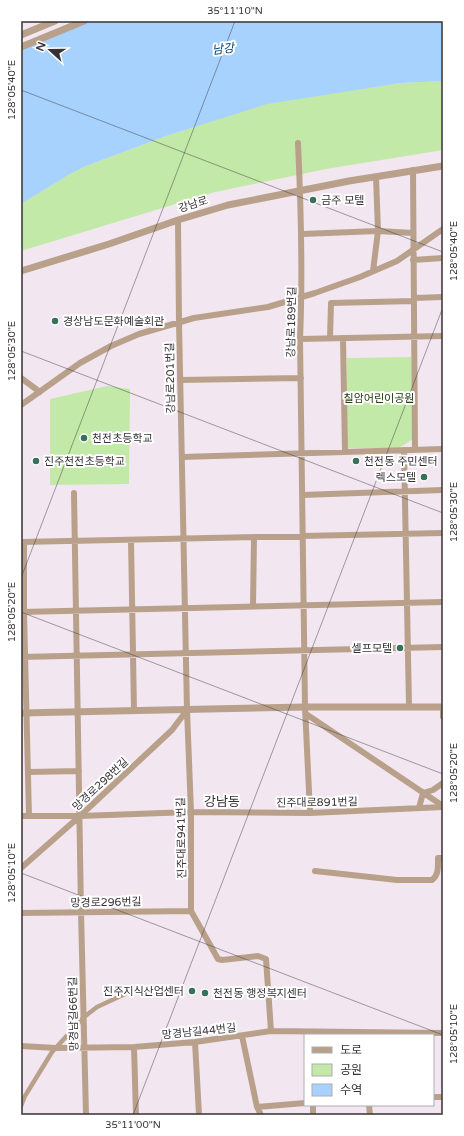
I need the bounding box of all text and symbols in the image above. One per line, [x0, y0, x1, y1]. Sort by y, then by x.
text: 35°11'10"N [207, 5, 263, 17]
north arrow [30, 30, 70, 70]
text: N [33, 40, 49, 53]
water label: 남강 [211, 40, 237, 57]
text: 128°05'40"E [6, 60, 18, 120]
street label: 강남로 [177, 194, 210, 215]
place label: 금주 모텔 [321, 194, 364, 207]
marker: 금주 모텔 [308, 195, 318, 205]
text: 128°05'40"E [448, 221, 460, 281]
street label: 강남로189번길 [284, 286, 299, 358]
place label: 경상남도문화예술회관 [63, 315, 164, 328]
marker: 경상남도문화예술회관 [50, 316, 60, 326]
text: 128°05'30"E [6, 321, 18, 381]
street label: 강남로201번길 [163, 342, 178, 414]
park label: 칠암어린이공원 [344, 392, 414, 405]
place label: 천전초등학교 [92, 432, 153, 445]
marker: 천전초등학교 [79, 433, 89, 443]
place label: 진주천전초등학교 [44, 455, 125, 468]
place label: 천전동 주민센터 [364, 455, 438, 468]
marker: 진주천전초등학교 [31, 456, 41, 466]
marker: 천전동 주민센터 [351, 456, 361, 466]
place label: 렉스모텔 [376, 471, 416, 484]
marker: 렉스모텔 [419, 472, 429, 482]
text: 128°05'30"E [448, 482, 460, 542]
text: 128°05'20"E [6, 582, 18, 642]
place label: 셀프모텔 [352, 642, 392, 655]
marker: 셀프모텔 [395, 643, 405, 653]
text: 128°05'20"E [448, 743, 460, 803]
street label: 망경로298번길 [70, 755, 131, 813]
district label: 강남동 [204, 794, 240, 810]
street label: 진주대로891번길 [276, 795, 358, 810]
street label: 진주대로941번길 [174, 797, 189, 879]
text: 128°05'10"E [6, 843, 18, 903]
street label: 망경로296번길 [70, 895, 142, 910]
street label: 망경남길66번길 [66, 977, 81, 1051]
place label: 진주지식산업센터 [103, 985, 184, 998]
marker: 진주지식산업센터 [187, 986, 197, 996]
place label: 천전동 행정복지센터 [213, 987, 307, 1000]
marker: 천전동 행정복지센터 [200, 988, 210, 998]
text: 128°05'10"E [448, 1004, 460, 1064]
street label: 망경남길44번길 [161, 1021, 237, 1042]
legend [304, 1034, 434, 1106]
text: 도로 [340, 1043, 362, 1057]
text: 공원 [340, 1063, 362, 1077]
text: 수역 [340, 1083, 362, 1097]
text: 35°11'00"N [105, 1119, 161, 1131]

